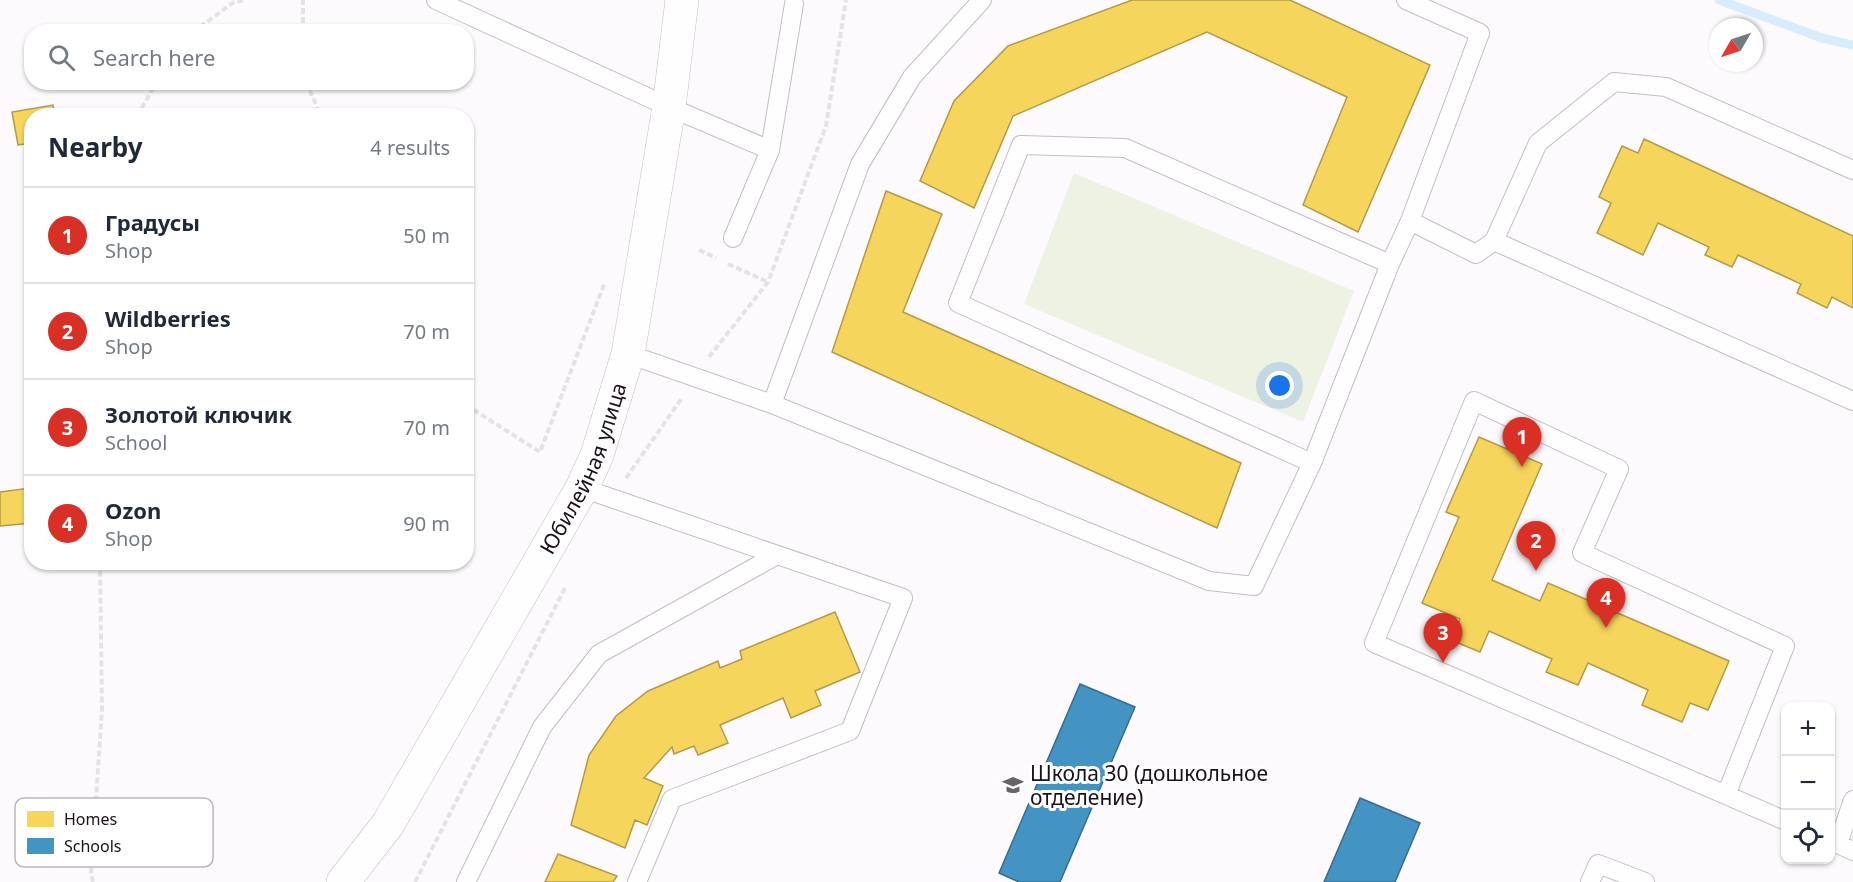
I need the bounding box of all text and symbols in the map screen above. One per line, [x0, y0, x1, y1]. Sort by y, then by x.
north arrow [1709, 18, 1763, 72]
search box [24, 24, 474, 90]
icon: search [45, 41, 78, 74]
text: Search here [93, 42, 215, 72]
text: Nearby [48, 129, 143, 165]
text: 4 results [370, 134, 450, 161]
text: Градусы [105, 207, 200, 237]
text: 1 [62, 222, 73, 249]
text: 50 m [403, 222, 450, 249]
text: Shop [105, 237, 153, 264]
text: Wildberries [105, 303, 231, 333]
text: 2 [62, 318, 73, 345]
text: 70 m [403, 318, 450, 345]
text: Shop [105, 333, 153, 360]
your location [1265, 371, 1294, 400]
street label: Юбилейная улица [533, 379, 632, 559]
text: Золотой ключик [105, 399, 292, 429]
text: 3 [62, 414, 73, 441]
text: 70 m [403, 414, 450, 441]
pin: 1 [1502, 418, 1541, 467]
text: School [105, 429, 167, 456]
text: Ozon [105, 495, 161, 525]
text: 4 [62, 510, 73, 537]
text: 90 m [403, 510, 450, 537]
pin: 2 [1516, 522, 1556, 571]
text: Shop [105, 525, 153, 552]
pin: 4 [1586, 578, 1626, 628]
pin: 3 [1424, 614, 1462, 663]
map controls [1781, 702, 1835, 864]
button: + [1781, 702, 1835, 756]
button: − [1781, 756, 1835, 810]
place label: Школа 30 (дошкольное отделение) [1030, 759, 1268, 811]
school or university icon: Школа 30 (дошкольное отделение) [1001, 773, 1025, 797]
legend [15, 798, 213, 867]
text: Homes [64, 808, 117, 830]
button: locate [1781, 810, 1835, 864]
text: Schools [64, 835, 122, 857]

